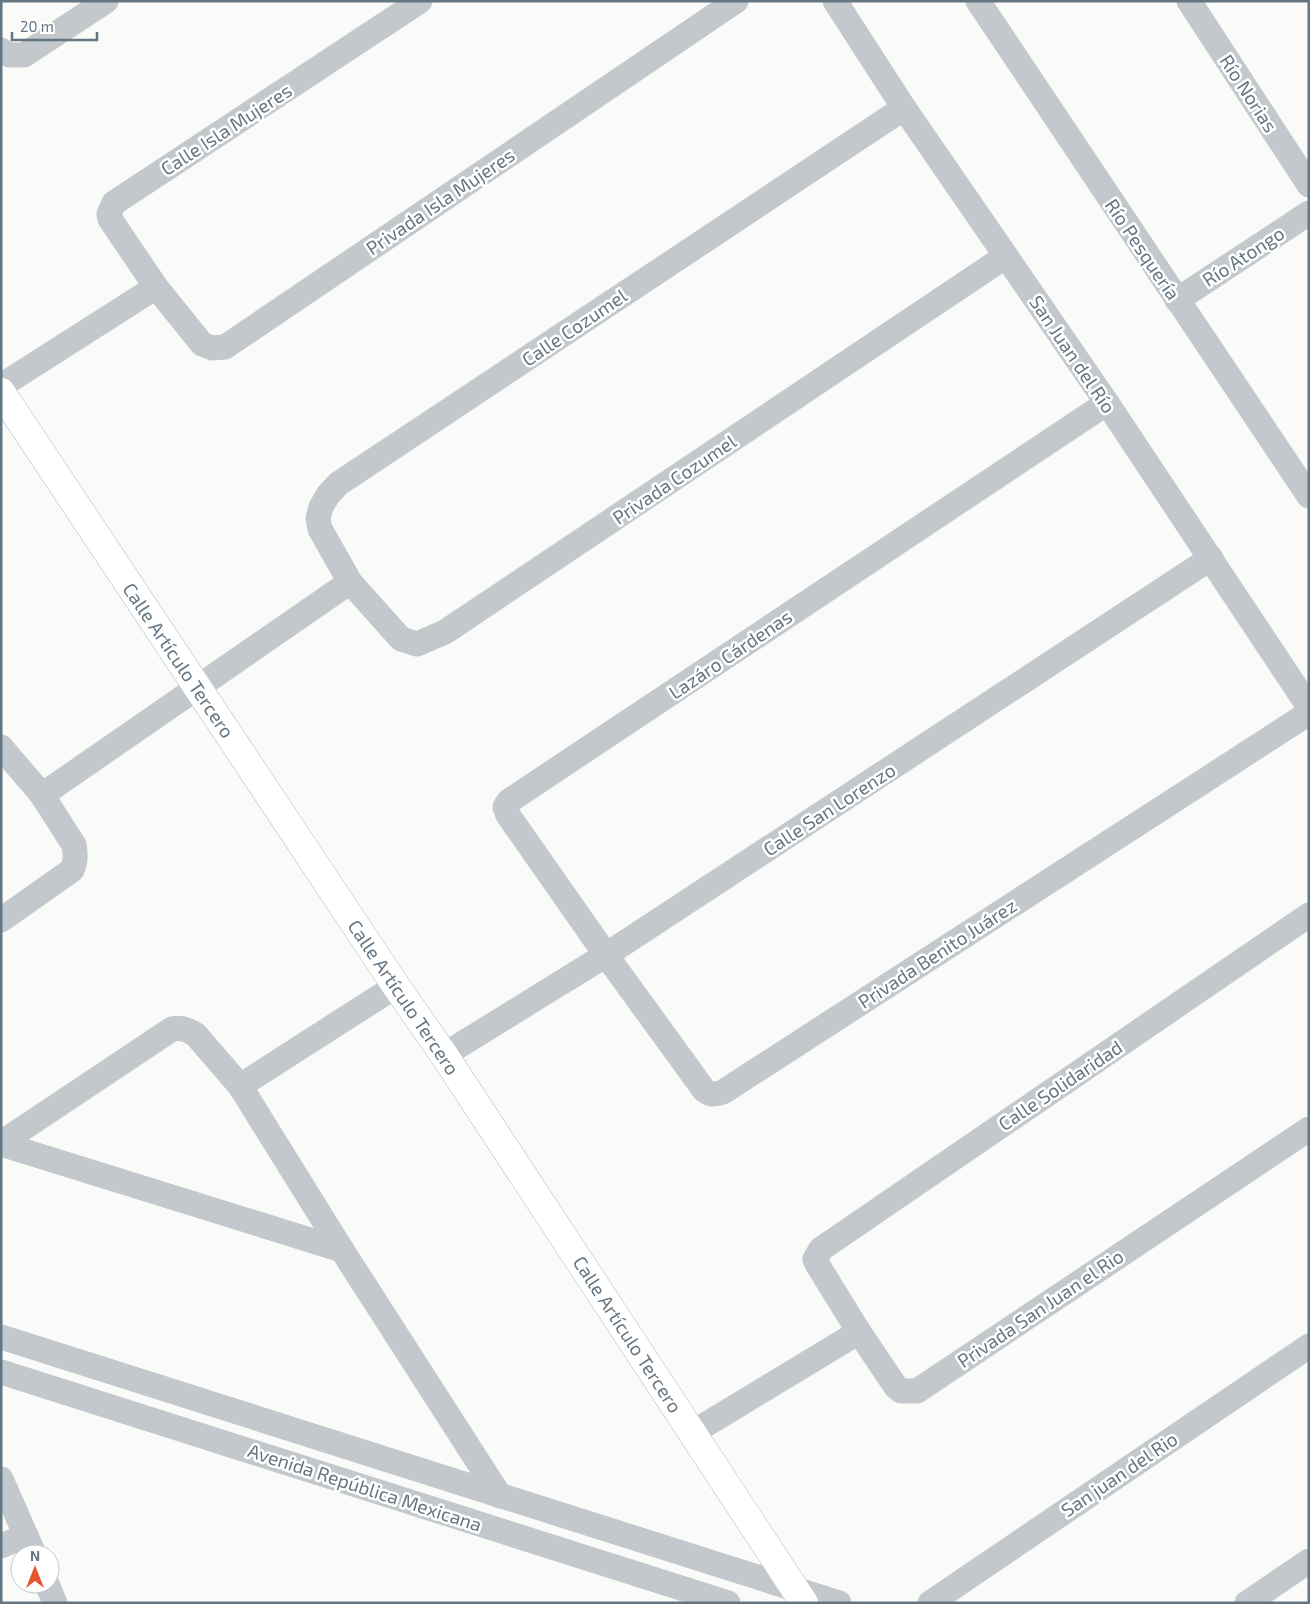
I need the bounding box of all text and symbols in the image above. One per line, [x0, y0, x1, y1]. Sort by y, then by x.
scale bar [12, 10, 98, 42]
text: 20 m [20, 17, 54, 35]
street label: Río Norias [1215, 50, 1283, 136]
street label: Calle Isla Mujeres [156, 78, 296, 180]
street label: Privada Isla Mujeres [361, 143, 519, 259]
street label: Río Pesquería [1101, 194, 1185, 304]
street label: Río Atongo [1198, 221, 1288, 291]
street label: Calle Cozumel [517, 283, 631, 371]
street label: San Juan del Río [1025, 291, 1121, 417]
street label: Privada Cozumel [608, 429, 740, 529]
street label: Calle Artículo Tercero [118, 578, 240, 742]
street label: Lazáro Cárdenas [664, 604, 796, 704]
street label: Calle San Lorenzo [759, 758, 899, 860]
street label: Privada Benito Juárez [854, 893, 1020, 1013]
street label: Calle Artículo Tercero [343, 915, 465, 1079]
street label: Calle Solidaridad [994, 1035, 1126, 1135]
street label: Privada San Juan el Rio [953, 1244, 1127, 1372]
street label: Calle Artículo Tercero [569, 1251, 687, 1417]
street label: San juan del Rio [1056, 1427, 1182, 1521]
street label: Avenida República Mexicana [245, 1438, 485, 1536]
north arrow [10, 1544, 60, 1594]
text: N [30, 1547, 40, 1564]

